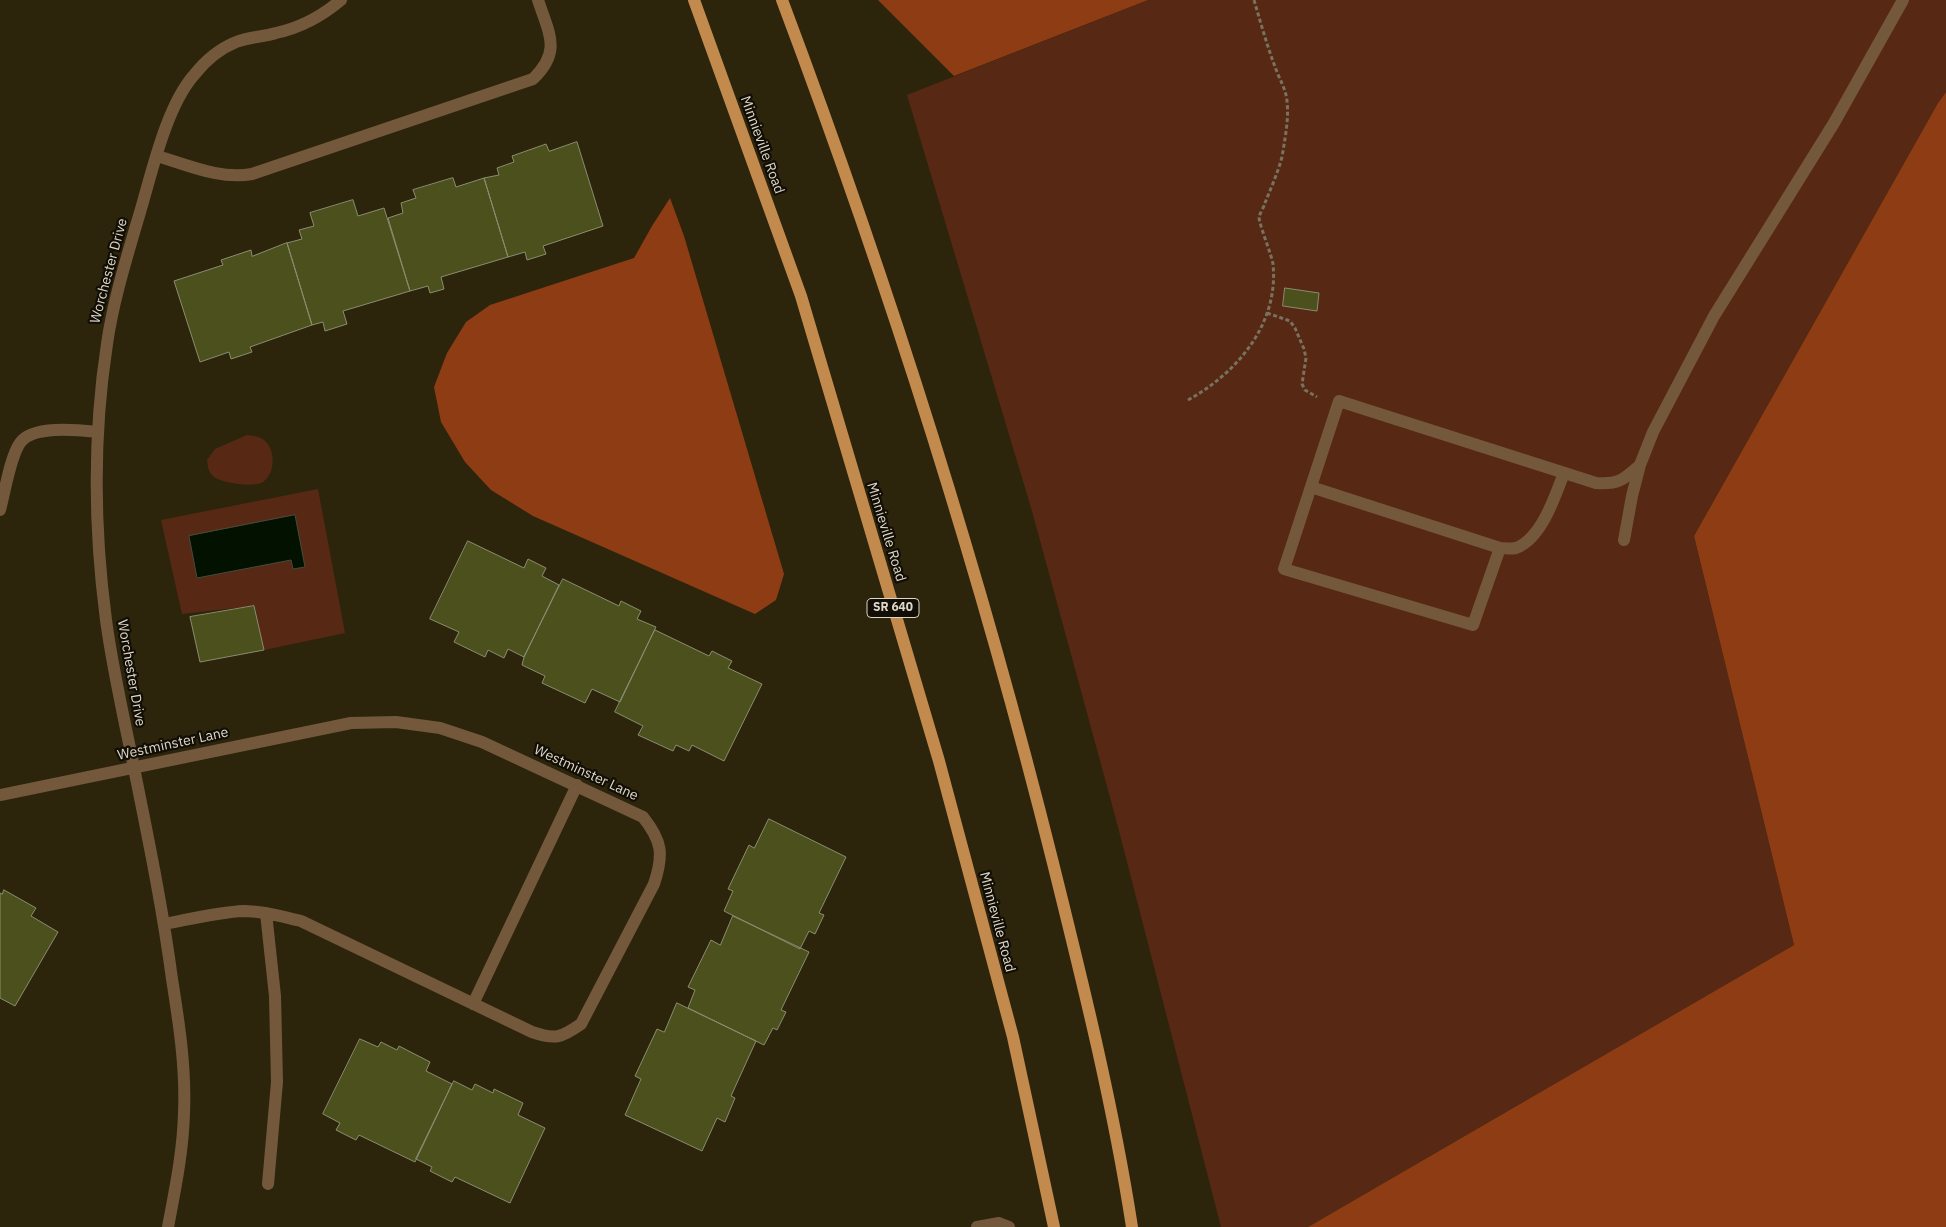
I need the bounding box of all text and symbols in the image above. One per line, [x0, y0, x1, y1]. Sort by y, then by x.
street label: Minnieville Road [737, 94, 787, 196]
street label: Worchester Drive [87, 217, 131, 325]
street label: Minnieville Road [863, 480, 909, 584]
road number: SR 640 [867, 598, 919, 618]
street label: Worchester Drive [113, 618, 149, 728]
street label: Westminster Lane [116, 724, 230, 764]
street label: Westminster Lane [531, 741, 641, 805]
street label: Minnieville Road [976, 870, 1018, 974]

